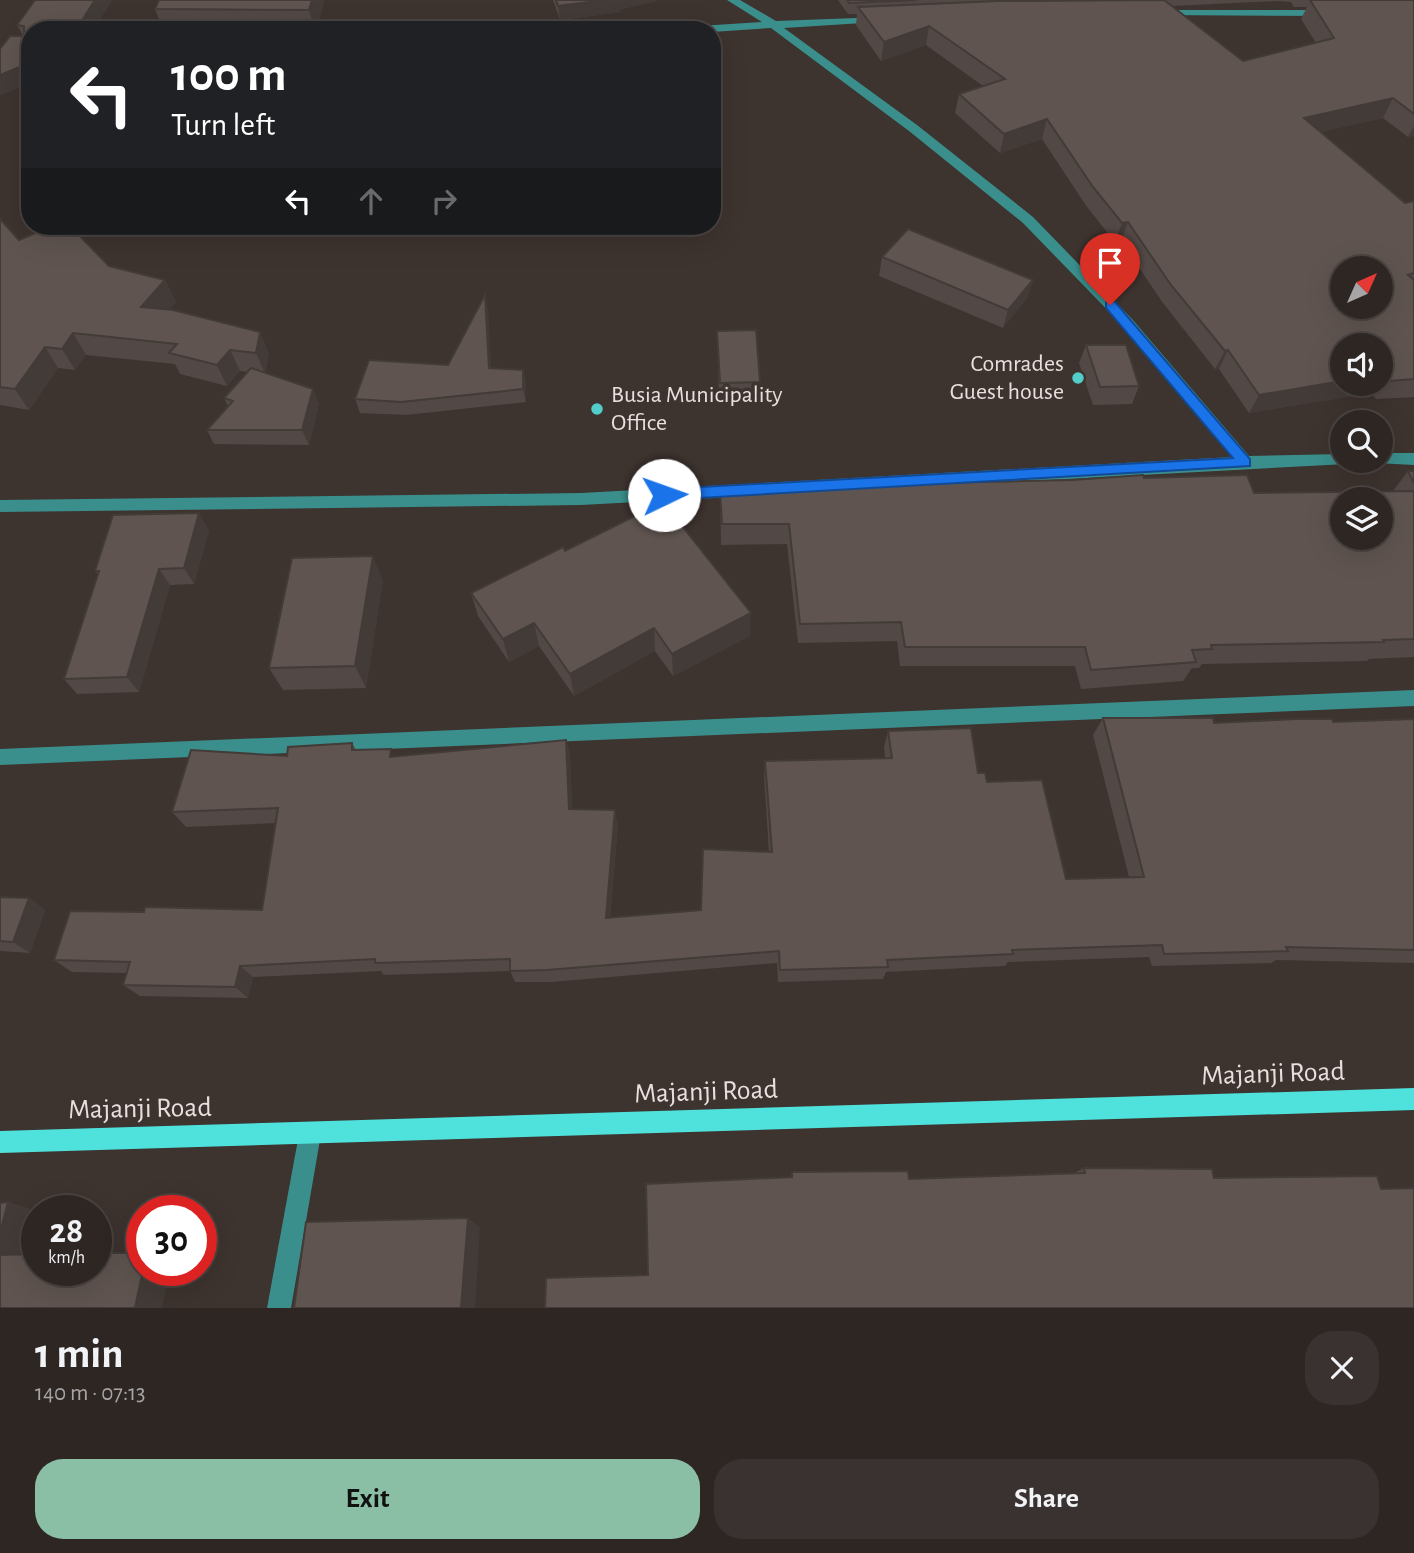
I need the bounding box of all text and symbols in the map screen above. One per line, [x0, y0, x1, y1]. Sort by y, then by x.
icon: left [56, 49, 147, 140]
text: 100 m [171, 51, 287, 100]
text: Turn left [171, 109, 275, 141]
icon: left [279, 182, 317, 220]
icon: ahead [352, 182, 390, 220]
icon: right [425, 182, 463, 220]
pin [1080, 233, 1140, 305]
icon: arrive [1091, 244, 1129, 282]
north arrow [1330, 256, 1393, 318]
map controls [1330, 256, 1393, 550]
button: sound [1330, 333, 1393, 396]
place label: Comrades Guest house [950, 352, 1064, 404]
marker: Comrades Guest house [1070, 370, 1086, 386]
place label: Busia Municipality Office [611, 383, 783, 435]
marker: Busia Municipality Office [589, 401, 605, 417]
button: search [1330, 410, 1393, 473]
position arrow [627, 458, 701, 532]
button: layers [1330, 487, 1393, 550]
street label: Majanji Road [1201, 1057, 1345, 1091]
street label: Majanji Road [634, 1075, 778, 1109]
street label: Majanji Road [68, 1094, 212, 1124]
speed limit sign: 30 [126, 1195, 217, 1286]
text: 28 [50, 1214, 83, 1249]
text: km/h [48, 1249, 85, 1267]
button: close [1305, 1331, 1379, 1405]
text: 1 min [35, 1333, 124, 1375]
text: 140 m · 07:13 [35, 1382, 146, 1405]
button: Exit [35, 1459, 700, 1539]
button: Share [714, 1459, 1379, 1539]

